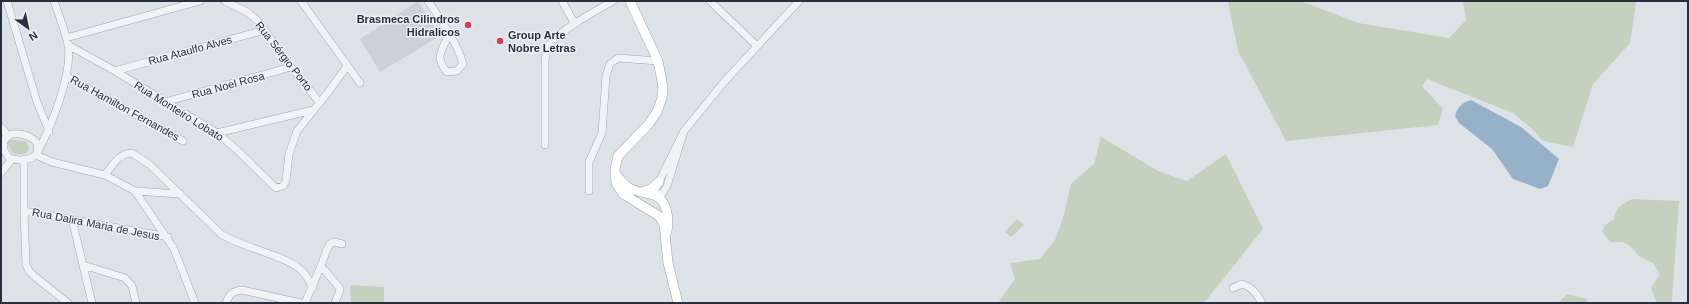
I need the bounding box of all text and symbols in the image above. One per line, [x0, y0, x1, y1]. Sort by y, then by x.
north arrow [8, 8, 48, 48]
place label: Brasmeca Cilindros Hidralicos [357, 13, 460, 38]
street label: Rua Sérgio Porto [253, 19, 315, 93]
marker: Brasmeca Cilindros Hidralicos [463, 20, 473, 30]
text: N [27, 29, 40, 44]
place label: Group Arte Nobre Letras [508, 29, 576, 54]
street label: Rua Ataulfo Alves [147, 33, 234, 67]
marker: Group Arte Nobre Letras [495, 36, 505, 46]
street label: Rua Noel Rosa [190, 69, 266, 100]
street label: Rua Hamilton Fernandes [69, 73, 182, 143]
street label: Rua Monteiro Lobato [132, 79, 226, 143]
street label: Rua Dalira Maria de Jesus [31, 206, 161, 242]

